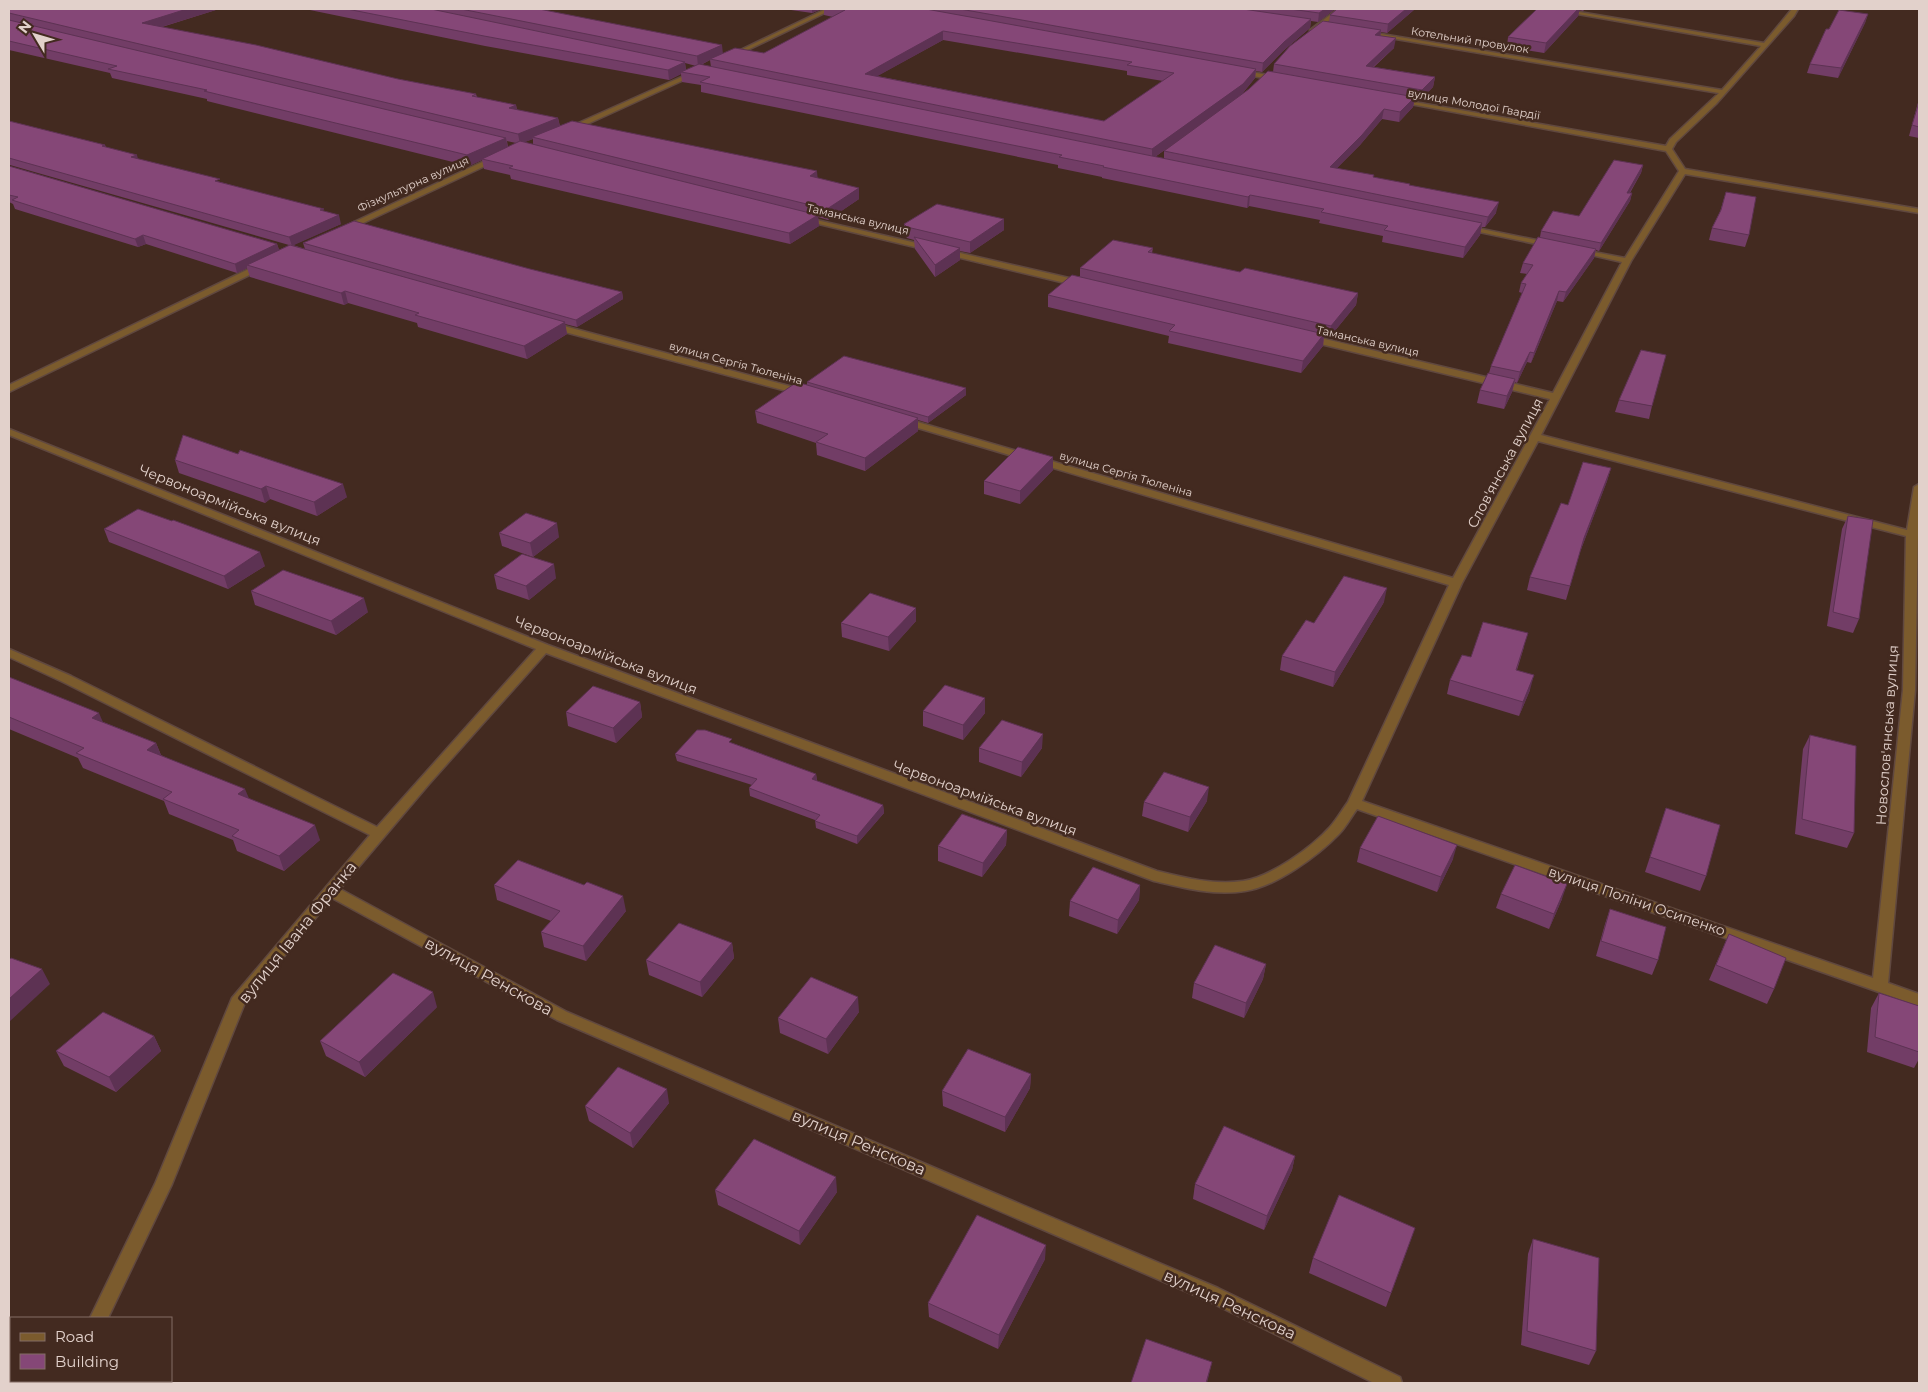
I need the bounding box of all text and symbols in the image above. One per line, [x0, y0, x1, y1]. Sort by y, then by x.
north arrow [10, 10, 60, 60]
text: N [14, 17, 35, 37]
street label: Котельний провулок [1410, 24, 1531, 56]
street label: вулиця Молодої Гвардії [1407, 85, 1541, 123]
street label: Фізкультурна вулиця [355, 153, 471, 215]
street label: Таманська вулиця [806, 200, 910, 238]
street label: Таманська вулиця [1316, 322, 1420, 360]
street label: вулиця Сергія Тюленіна [668, 338, 804, 388]
street label: Слов'янська вулиця [1463, 395, 1547, 531]
street label: вулиця Сергія Тюленіна [1058, 448, 1194, 500]
street label: Червоноармійська вулиця [137, 460, 323, 550]
street label: Червоноармійська вулиця [512, 612, 700, 698]
street label: Новослов'янська вулиця [1872, 644, 1902, 826]
street label: Червоноармійська вулиця [891, 756, 1079, 840]
street label: вулиця Івана Франка [234, 858, 360, 1007]
street label: вулиця Поліни Осипенко [1546, 862, 1728, 940]
street label: вулиця Ренскова [421, 933, 556, 1019]
street label: вулиця Ренскова [789, 1106, 928, 1179]
street label: вулиця Ренскова [1161, 1266, 1299, 1343]
legend [10, 1317, 172, 1382]
text: Road [55, 1327, 94, 1346]
text: Building [55, 1352, 119, 1371]

